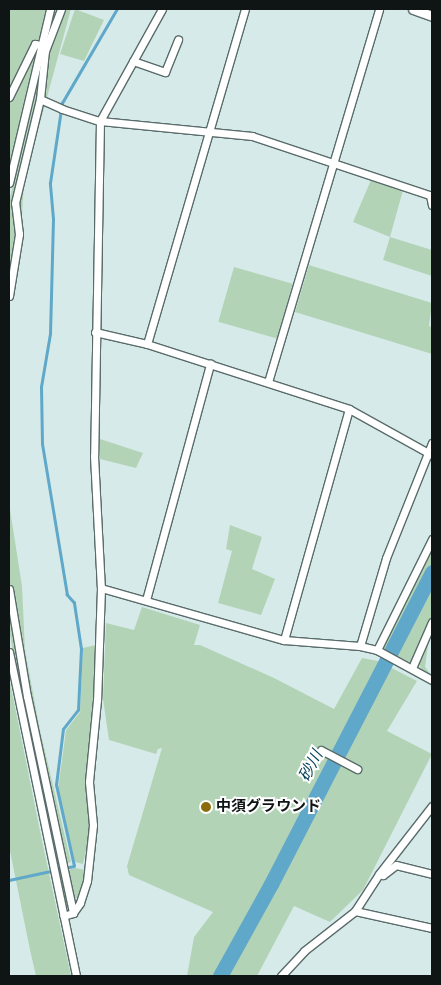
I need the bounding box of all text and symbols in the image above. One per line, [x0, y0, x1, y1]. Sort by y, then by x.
water label: 砂川 [295, 747, 327, 785]
place label: 中須グラウンド [216, 798, 321, 816]
marker: 中須グラウンド [200, 801, 212, 813]

